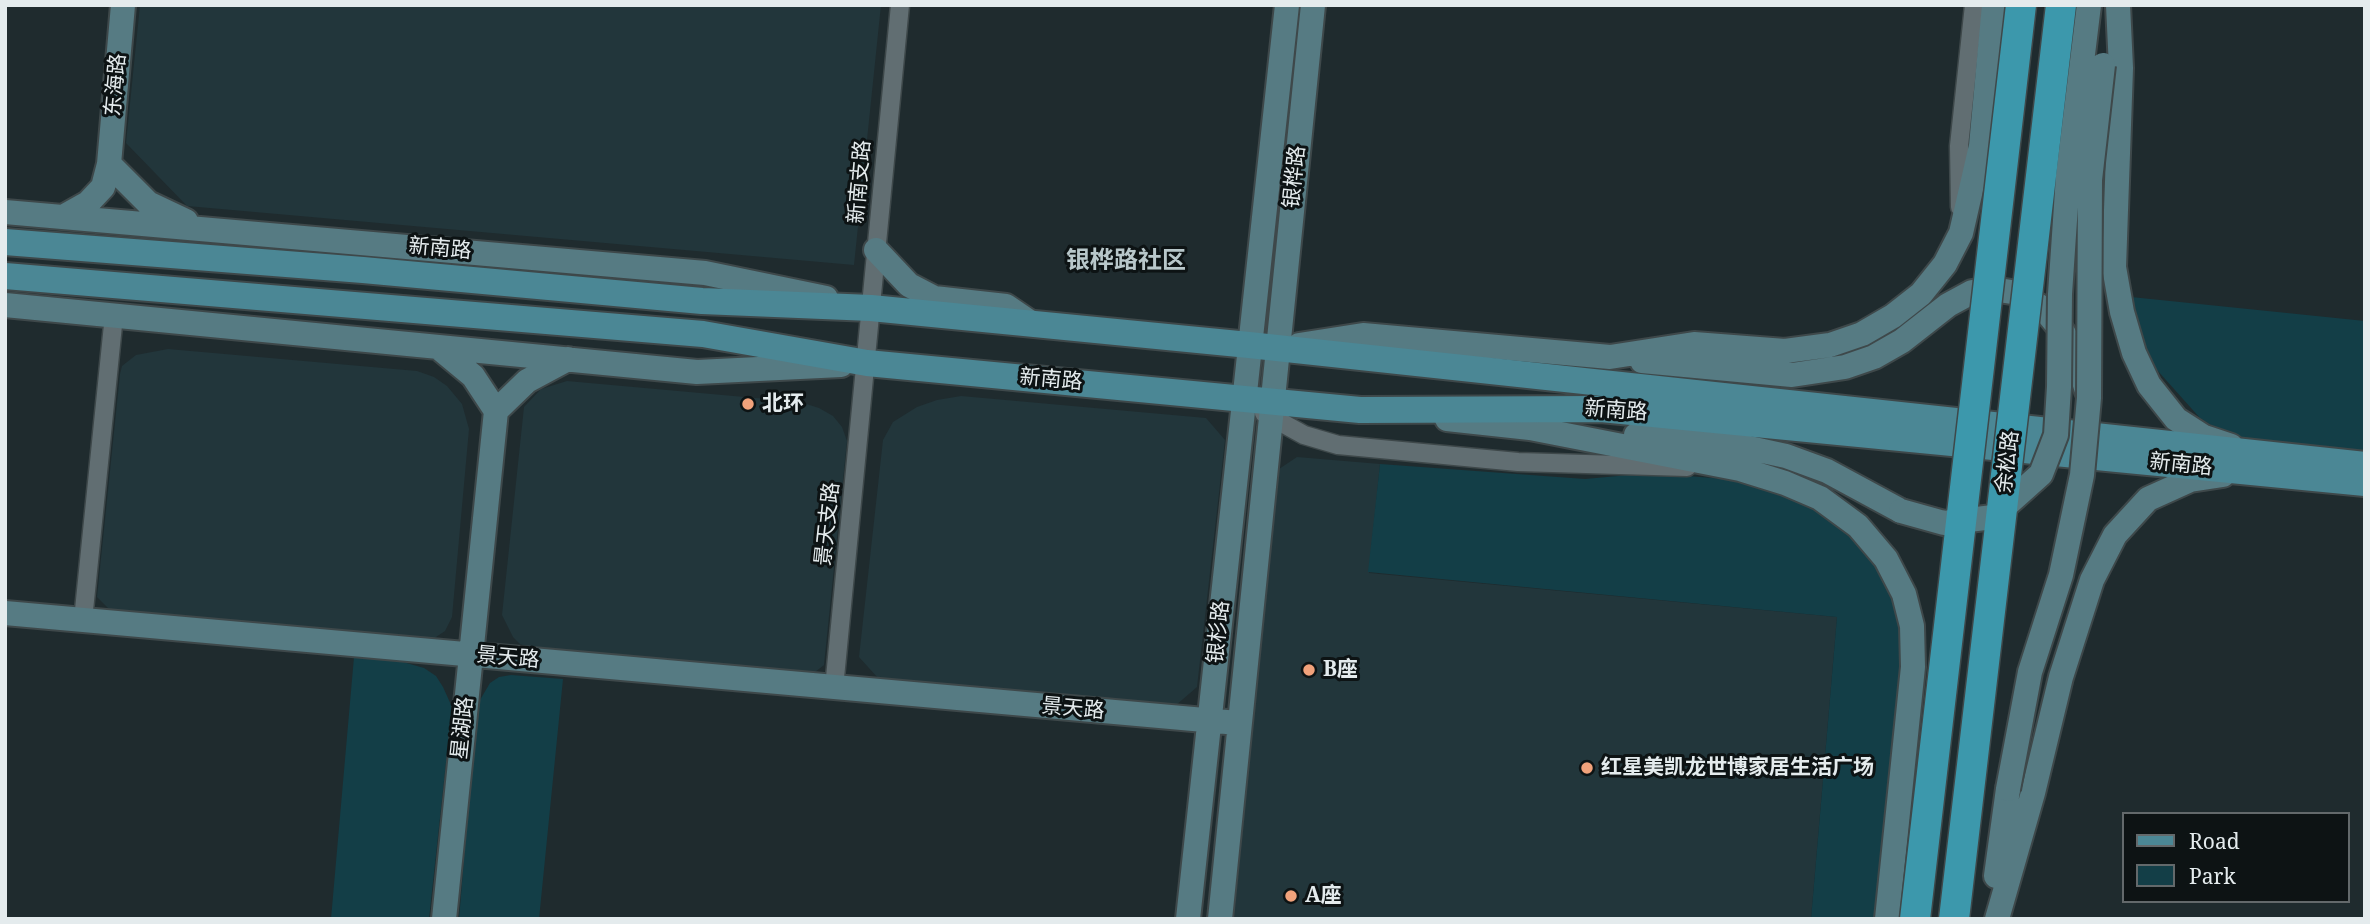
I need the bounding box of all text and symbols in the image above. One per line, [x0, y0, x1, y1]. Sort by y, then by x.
street label: 东海路 [101, 53, 131, 117]
street label: 新南支路 [844, 139, 876, 225]
street label: 银桦路 [1279, 144, 1311, 210]
street label: 新南路 [408, 234, 472, 264]
district label: 银桦路社区 [1066, 247, 1186, 275]
street label: 新南路 [1019, 365, 1083, 395]
place label: 北环 [762, 391, 804, 417]
marker: 北环 [740, 396, 756, 412]
street label: 新南路 [1584, 396, 1648, 426]
street label: 余松路 [1992, 429, 2024, 495]
street label: 新南路 [2148, 449, 2214, 481]
street label: 景天支路 [811, 481, 845, 567]
street label: 银杉路 [1203, 599, 1235, 665]
street label: 景天路 [476, 643, 540, 673]
place label: B座 [1323, 657, 1358, 683]
marker: B座 [1301, 662, 1317, 678]
street label: 景天路 [1041, 694, 1105, 724]
street label: 星湖路 [447, 695, 479, 761]
place label: 红星美凯龙世博家居生活广场 [1601, 755, 1874, 781]
marker: 红星美凯龙世博家居生活广场 [1579, 760, 1595, 776]
legend [2122, 812, 2349, 903]
text: Road [2189, 827, 2240, 855]
text: Park [2189, 862, 2236, 890]
place label: A座 [1305, 883, 1342, 909]
marker: A座 [1283, 888, 1299, 904]

